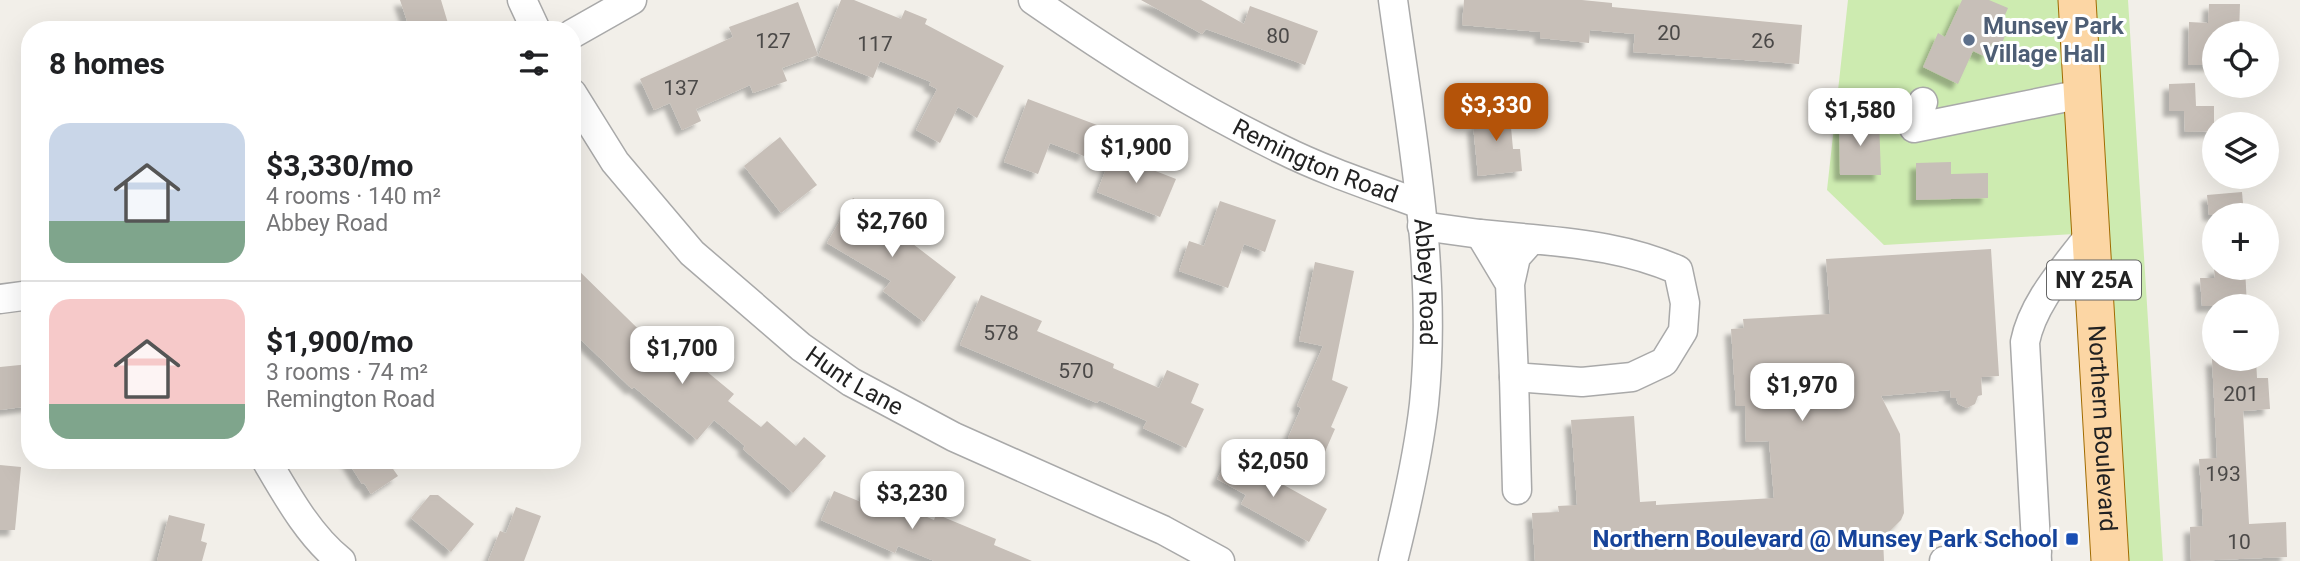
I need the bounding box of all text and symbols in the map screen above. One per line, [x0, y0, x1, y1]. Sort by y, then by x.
place label: Munsey Park Village Hall [1983, 12, 2125, 68]
house number: 20 [1657, 21, 1681, 45]
map controls [2202, 21, 2279, 371]
button: locate [2202, 21, 2279, 98]
house number: 80 [1266, 24, 1290, 48]
house number: 127 [755, 29, 791, 53]
house number: 26 [1751, 29, 1775, 53]
house number: 117 [857, 32, 893, 56]
marker: Munsey Park Village Hall [1961, 32, 1977, 48]
icon: filters [515, 44, 553, 82]
text: 8 homes [49, 46, 165, 81]
house number: 137 [663, 76, 699, 100]
pin: $3,330 [1439, 83, 1553, 143]
pin: $1,580 [1803, 88, 1917, 148]
text: $3,330 [1460, 92, 1532, 119]
text: $1,580 [1824, 97, 1896, 124]
button: layers [2202, 112, 2279, 189]
street label: Remington Road [1228, 113, 1402, 209]
pin: $1,900 [1079, 125, 1193, 185]
text: $1,900 [1100, 134, 1172, 161]
text: $3,330/mo [266, 148, 414, 183]
icon: home [105, 151, 189, 235]
text: 4 rooms · 140 m² [266, 183, 441, 210]
pin: $2,760 [835, 200, 949, 259]
button: + [2202, 203, 2279, 280]
text: $2,760 [856, 208, 928, 235]
text: Abbey Road [266, 210, 388, 237]
street label: Abbey Road [1408, 217, 1442, 346]
road number: NY 25A [2047, 260, 2141, 300]
button: − [2202, 294, 2279, 371]
house number: 578 [983, 321, 1019, 345]
text: $1,900/mo [266, 324, 414, 359]
street label: Northern Boulevard [2082, 324, 2122, 532]
pin: $1,700 [625, 326, 739, 386]
icon: home [105, 327, 189, 411]
text: $1,700 [646, 335, 718, 362]
street label: Hunt Lane [800, 341, 908, 421]
text: 3 rooms · 74 m² [266, 359, 428, 386]
house number: 570 [1058, 359, 1094, 383]
pin: $1,970 [1745, 364, 1859, 423]
text: $1,970 [1766, 372, 1838, 399]
house number: 201 [2223, 382, 2259, 406]
text: Remington Road [266, 386, 435, 413]
pin: $2,050 [1216, 440, 1330, 499]
text: $2,050 [1237, 448, 1309, 475]
house number: 193 [2205, 462, 2241, 486]
pin: $3,230 [855, 472, 969, 531]
text: $3,230 [876, 480, 948, 507]
place label: Northern Boulevard @ Munsey Park School [1593, 525, 2058, 553]
house number: 10 [2227, 530, 2251, 554]
marker: Northern Boulevard @ Munsey Park School [2064, 531, 2080, 547]

